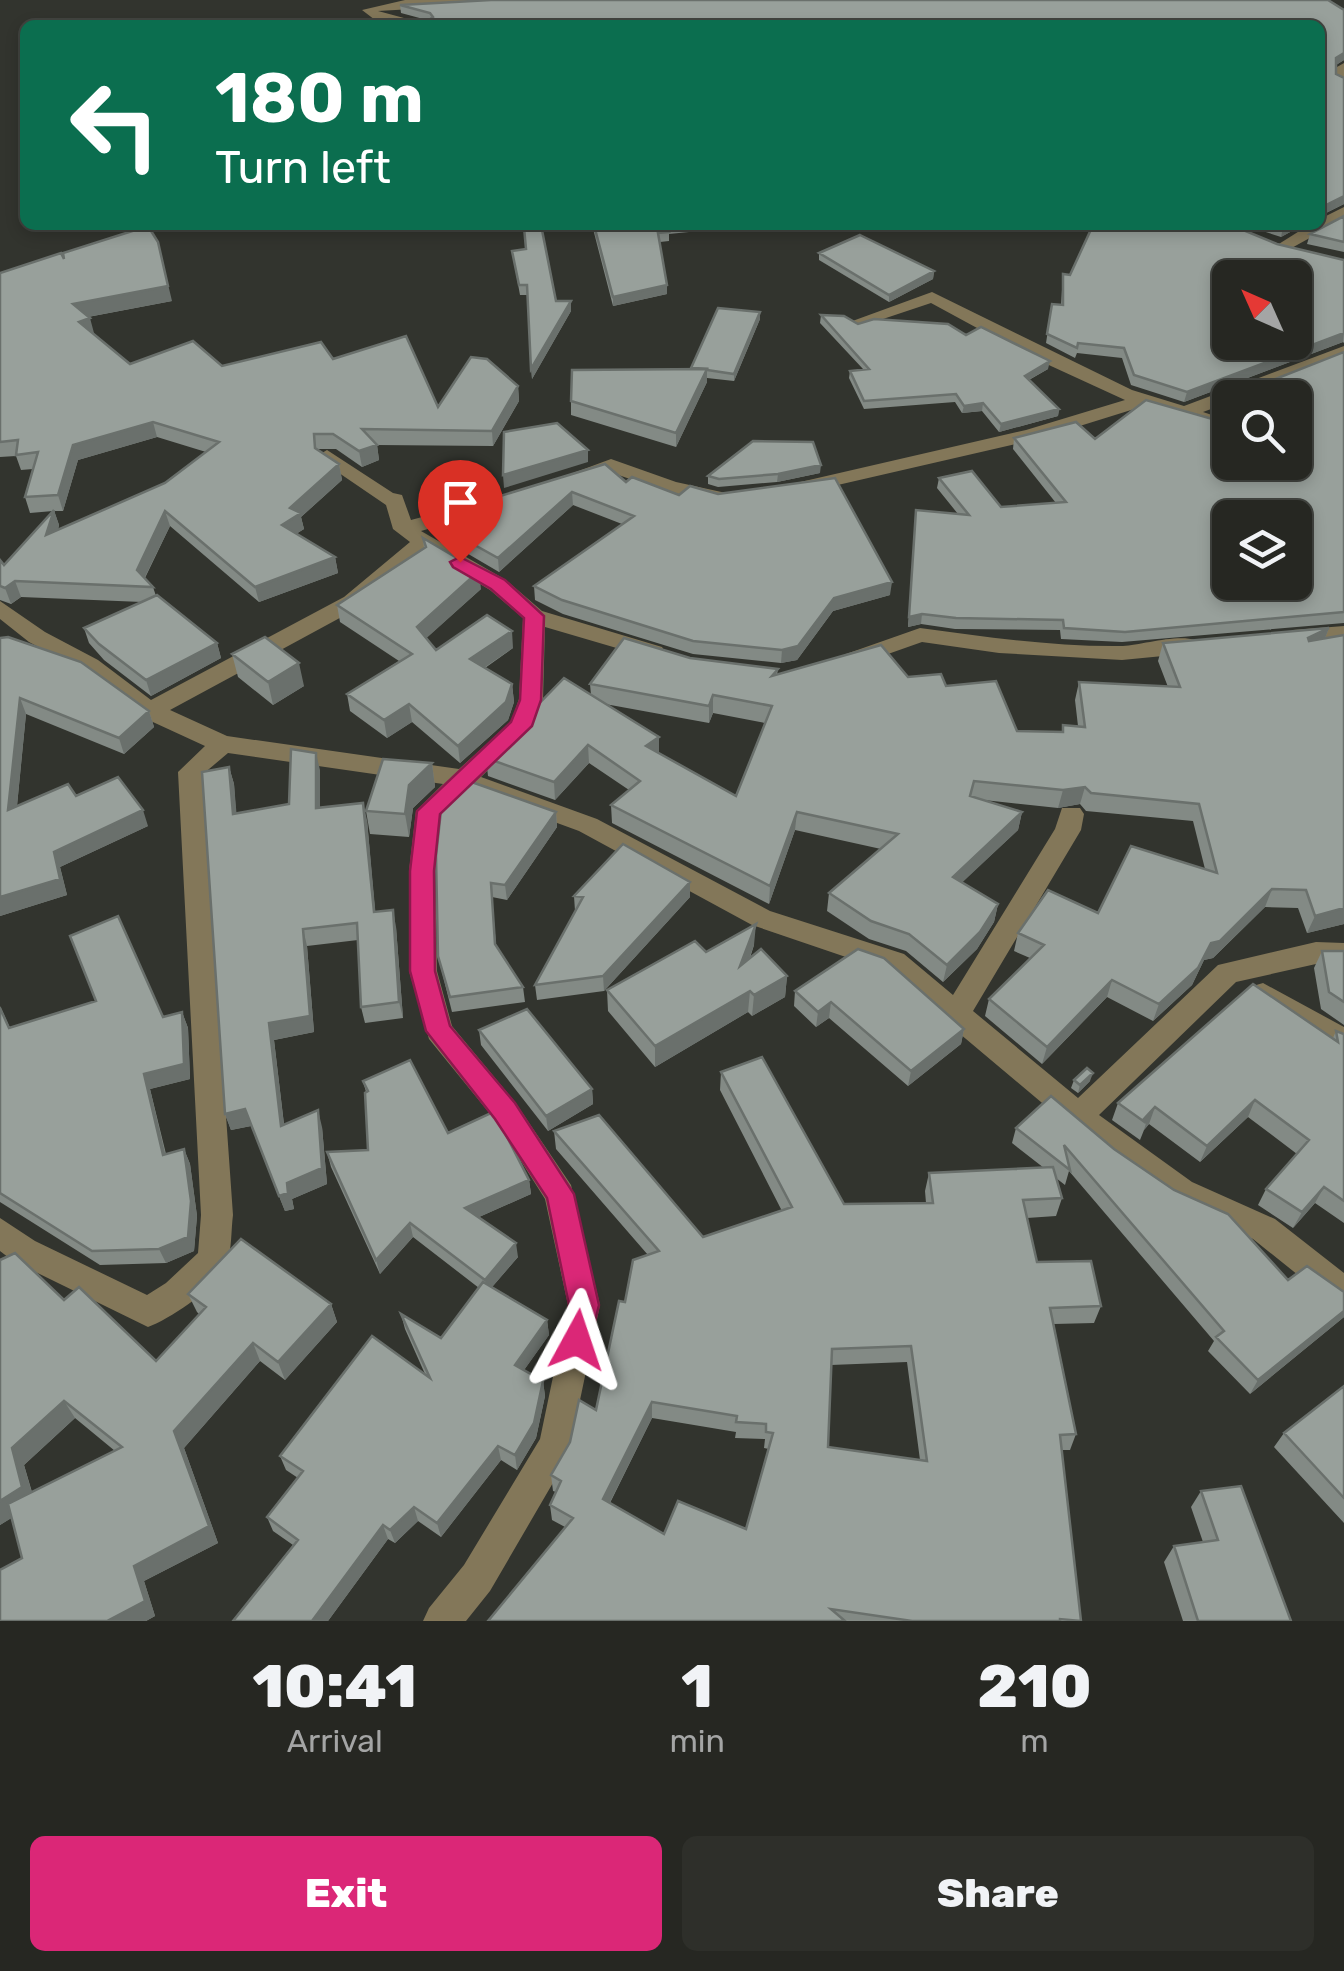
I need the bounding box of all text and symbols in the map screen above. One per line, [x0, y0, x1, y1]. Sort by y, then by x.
text: 180 m [215, 57, 424, 140]
icon: left [50, 60, 180, 190]
text: Turn left [215, 141, 391, 194]
north arrow [1212, 260, 1312, 360]
map controls [1212, 260, 1312, 600]
button: search [1212, 380, 1312, 480]
pin [418, 460, 503, 563]
icon: arrive [433, 475, 488, 530]
button: layers [1212, 500, 1312, 600]
position arrow [525, 1288, 629, 1392]
text: 10:41 [252, 1651, 417, 1722]
text: 1 [681, 1651, 713, 1722]
text: 210 [977, 1651, 1092, 1722]
text: Arrival [287, 1722, 383, 1760]
text: min [669, 1722, 725, 1760]
text: m [1020, 1722, 1049, 1760]
button: Exit [30, 1836, 662, 1951]
button: Share [682, 1836, 1314, 1951]

